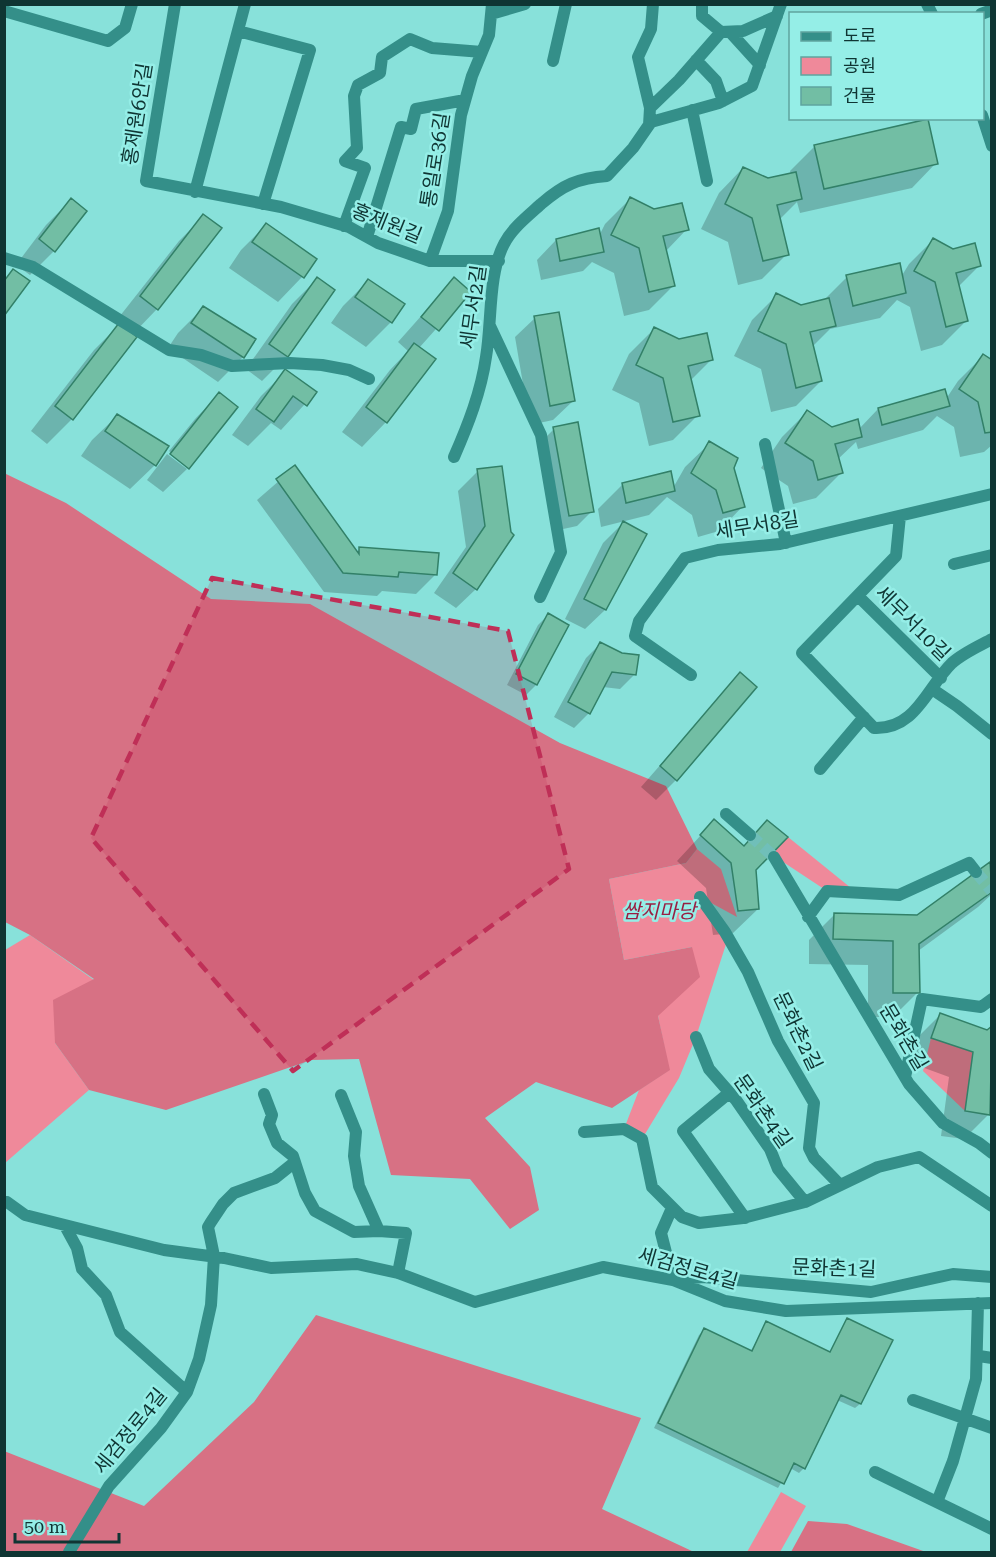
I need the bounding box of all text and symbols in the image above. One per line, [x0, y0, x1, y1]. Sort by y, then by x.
legend [789, 12, 984, 120]
text: 도로 [843, 25, 876, 46]
text: 공원 [843, 55, 876, 76]
street label: 홍제원6안길 [117, 61, 157, 167]
text: 건물 [843, 85, 876, 106]
street label: 통일로36길 [416, 111, 454, 209]
street label: 홍제원길 [348, 198, 426, 248]
street label: 세무서2길 [455, 263, 491, 351]
street label: 세무서8길 [713, 507, 801, 543]
street label: 세무서10길 [871, 581, 955, 665]
park label: 쌈지마당 [622, 899, 698, 923]
street label: 문화촌2길 [769, 988, 827, 1074]
street label: 문화촌길 [875, 999, 933, 1075]
street label: 문화촌4길 [729, 1069, 797, 1153]
street label: 세검정로4길 [635, 1242, 741, 1294]
street label: 문화촌1길 [791, 1255, 877, 1281]
street label: 세검정로4길 [88, 1383, 172, 1479]
scale bar [15, 1506, 118, 1544]
text: 50 m [24, 1516, 65, 1537]

